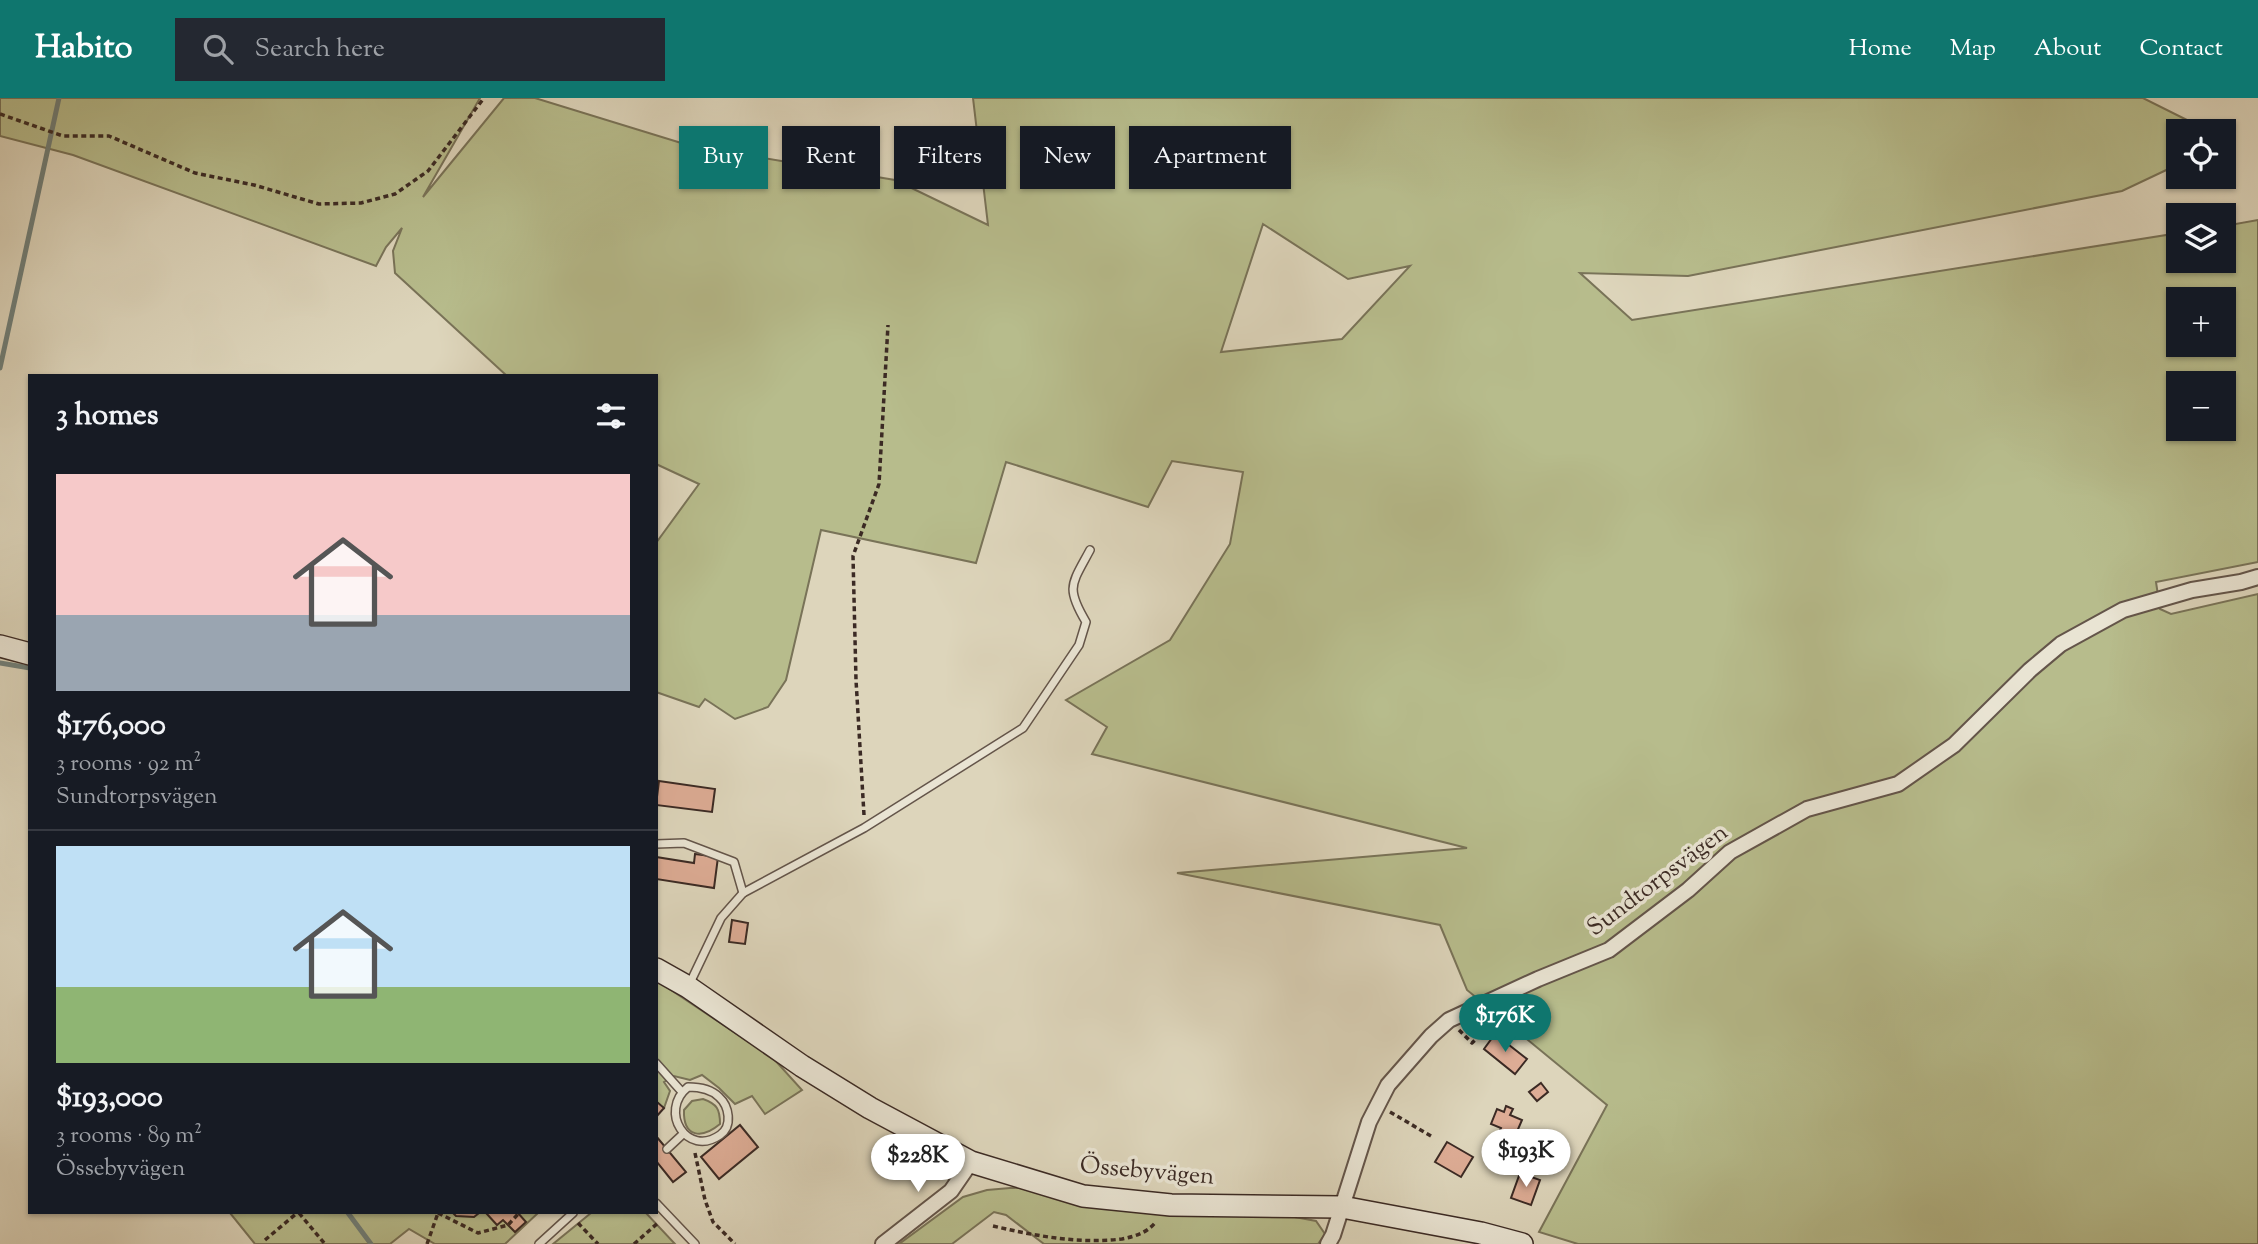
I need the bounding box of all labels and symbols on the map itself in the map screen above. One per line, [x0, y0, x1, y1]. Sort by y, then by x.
street label: Sundtorpsvägen [1580, 817, 1736, 945]
pin: $176K [1456, 995, 1554, 1054]
pin: $193K [1477, 1130, 1575, 1189]
pin: $228K [869, 1134, 967, 1194]
street label: Össebyvägen [1078, 1149, 1216, 1195]

